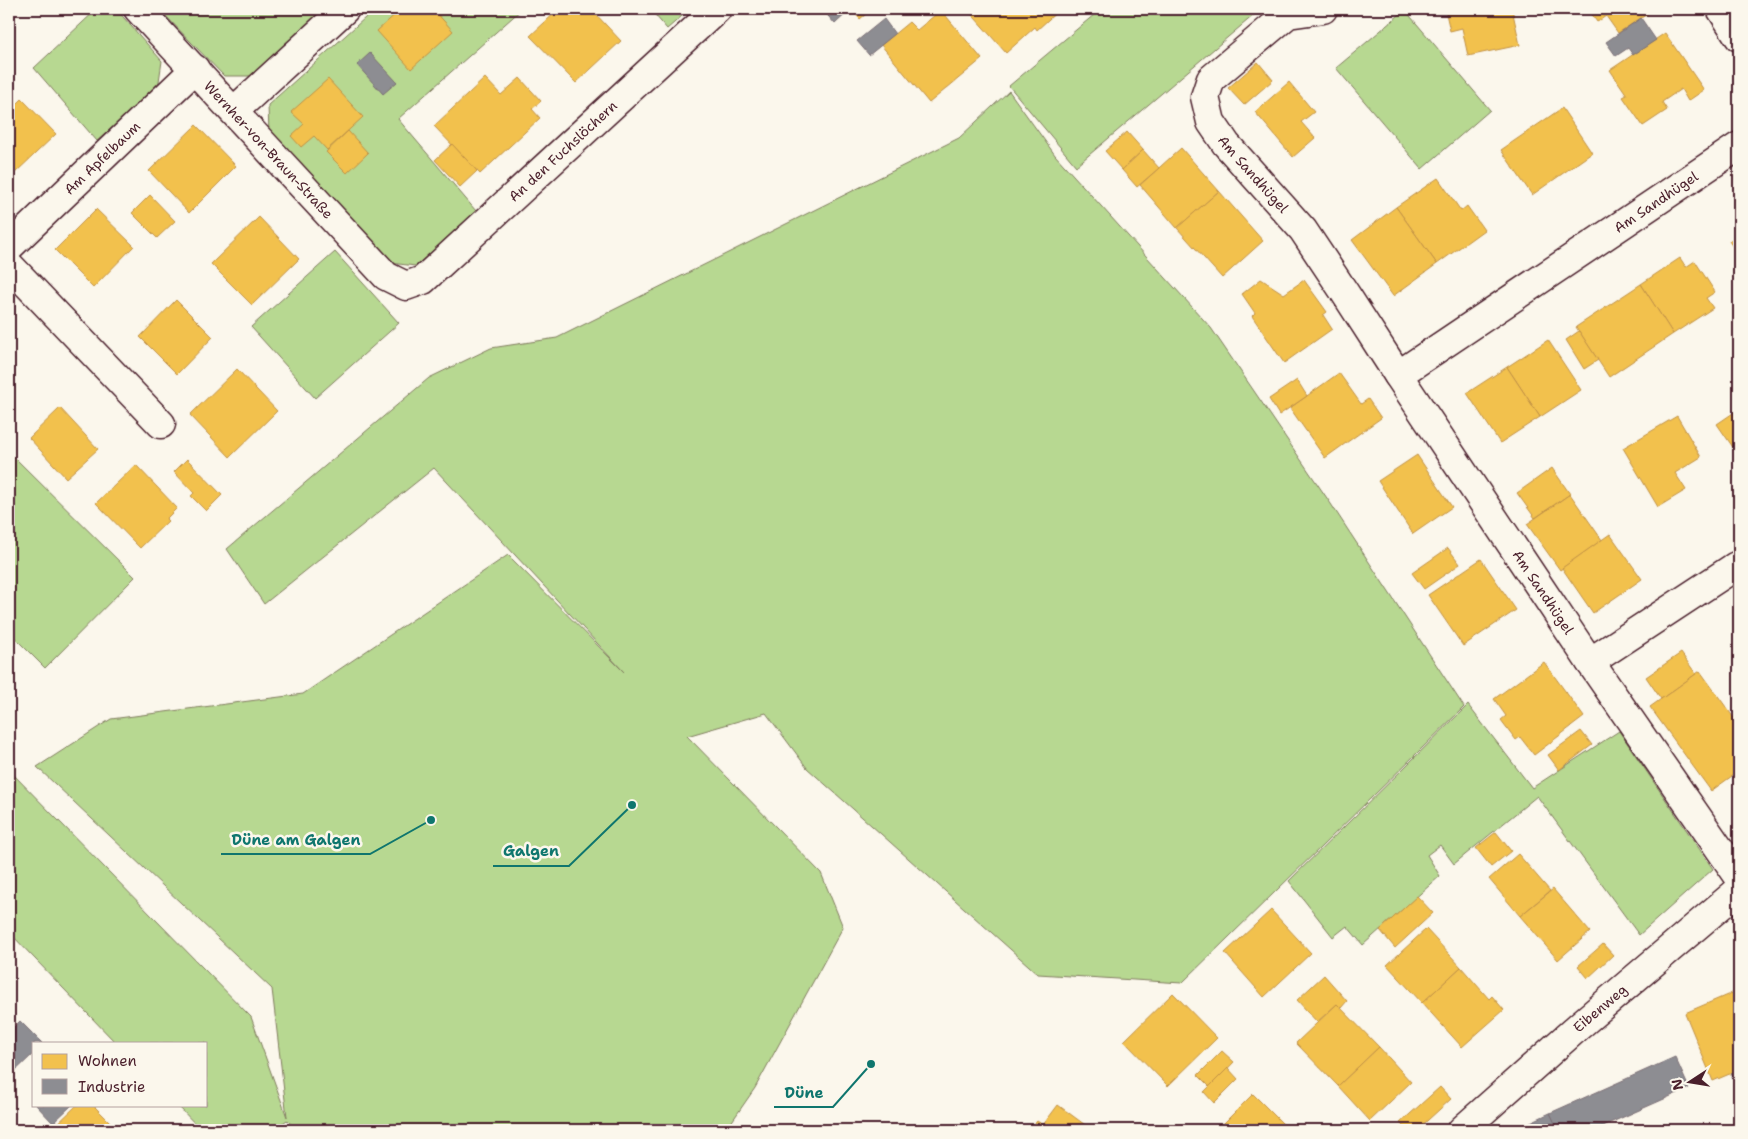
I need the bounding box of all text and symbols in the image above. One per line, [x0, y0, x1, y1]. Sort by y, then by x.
street label: Wernher-von-Braun-Straße [200, 77, 337, 222]
street label: An den Fuchslöchern [505, 96, 621, 206]
street label: Am Apfelbaum [60, 117, 144, 198]
street label: Am Sandhügel [1214, 132, 1293, 217]
street label: Am Sandhügel [1610, 167, 1702, 237]
street label: Am Sandhügel [1509, 546, 1578, 638]
callout: Düne am Galgen [221, 824, 370, 854]
text: Düne am Galgen [232, 830, 361, 850]
callout: Galgen [493, 836, 569, 866]
text: Galgen [503, 841, 559, 861]
street label: Eibenweg [1569, 980, 1631, 1036]
legend [32, 1042, 208, 1106]
text: Wohnen [78, 1051, 137, 1071]
north arrow [1666, 1056, 1716, 1106]
text: Industrie [78, 1077, 145, 1097]
callout: Düne [774, 1077, 833, 1107]
text: N [1667, 1077, 1687, 1092]
text: Düne [785, 1083, 823, 1103]

